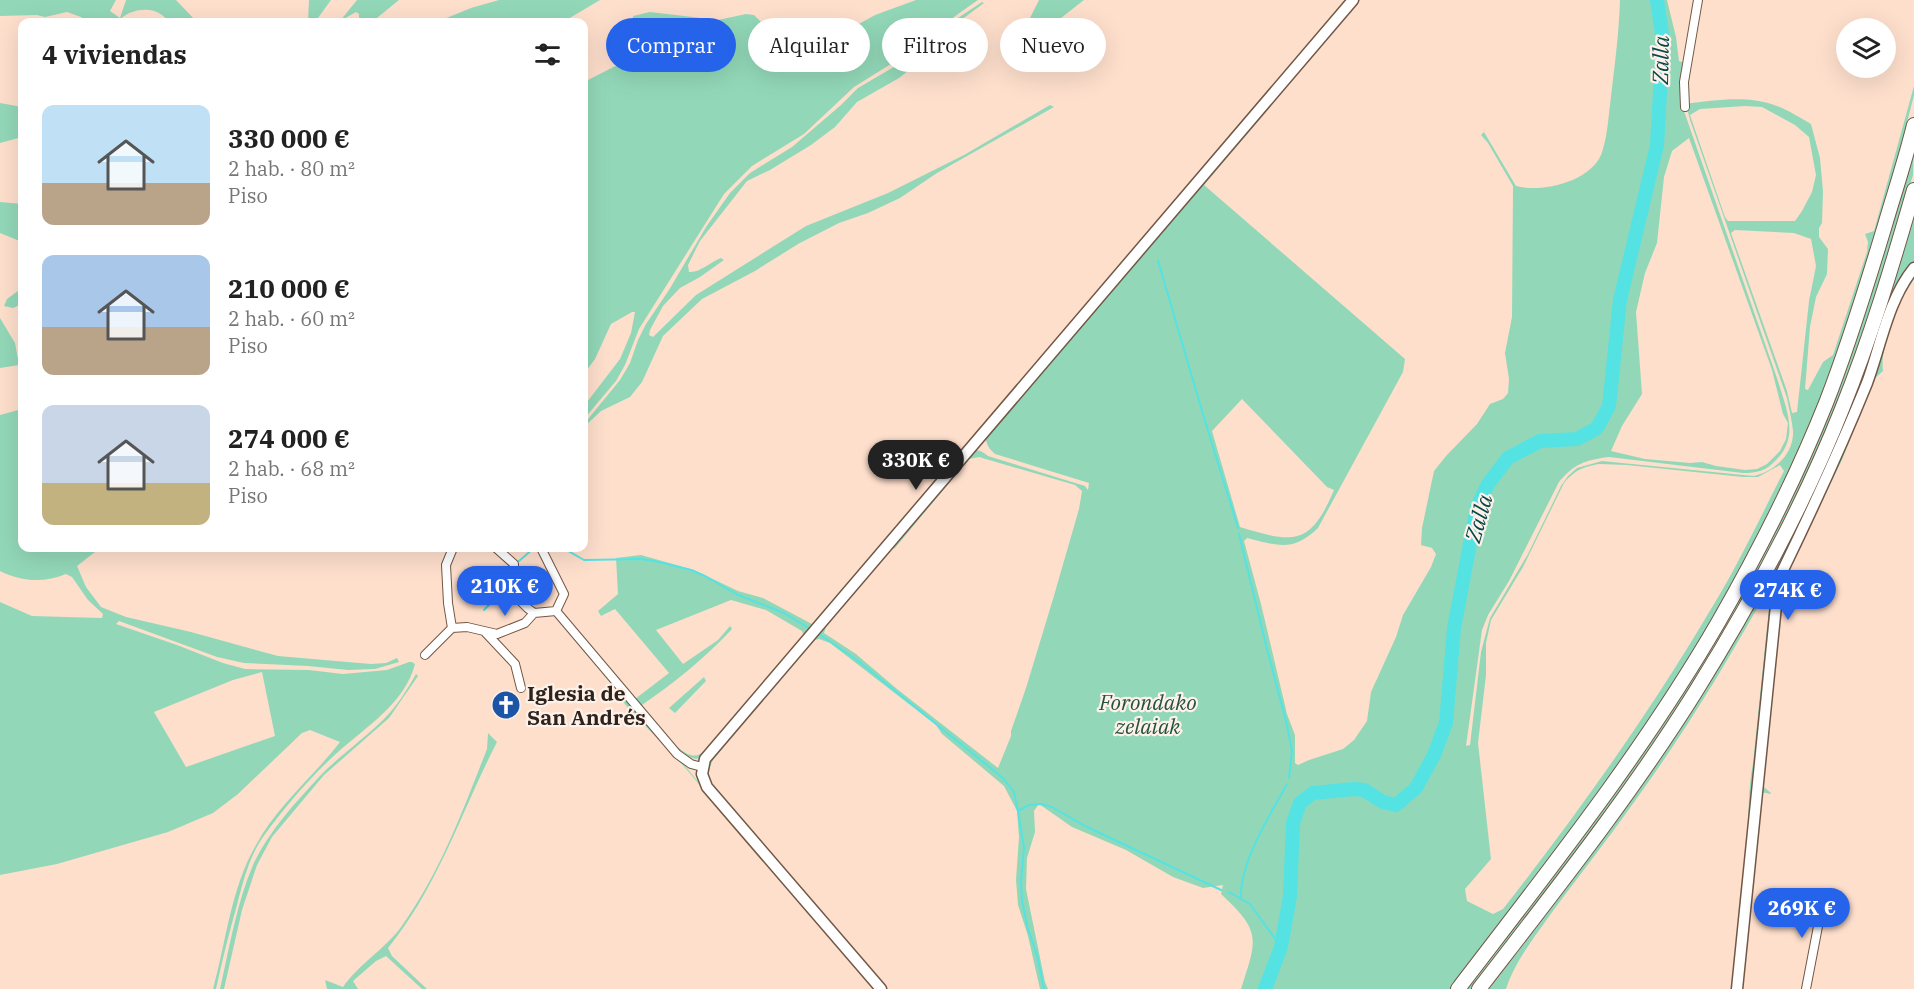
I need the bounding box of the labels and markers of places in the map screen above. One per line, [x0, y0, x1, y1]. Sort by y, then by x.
pin: 330K € [867, 440, 965, 491]
pin: 210K € [456, 566, 554, 617]
pin: 274K € [1739, 570, 1837, 621]
place label: Iglesia de San Andrés [527, 679, 646, 731]
church icon: Iglesia de San Andrés [490, 689, 522, 721]
pin: 269K € [1753, 888, 1851, 939]

